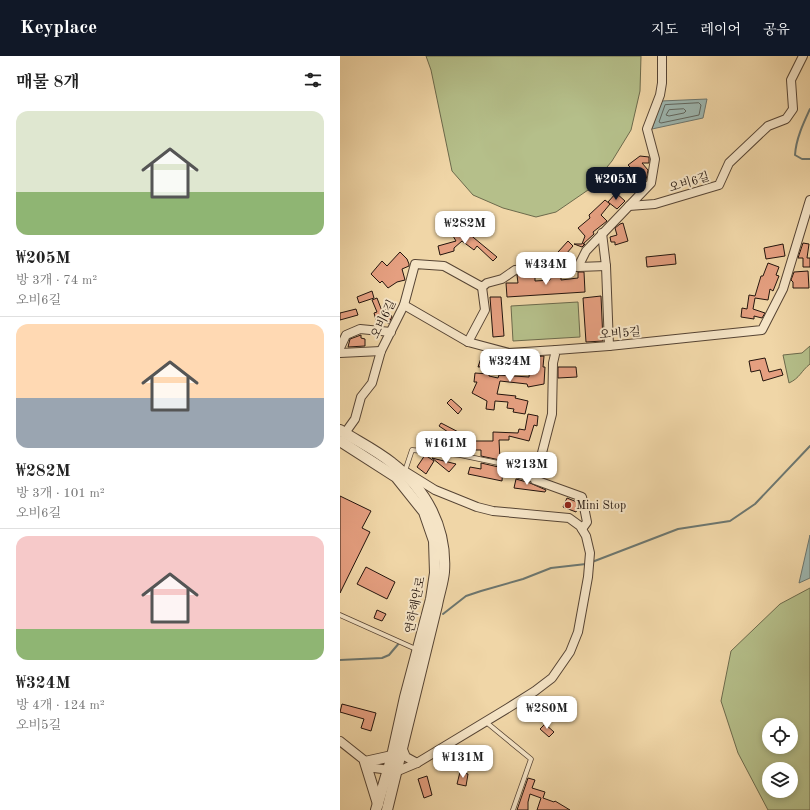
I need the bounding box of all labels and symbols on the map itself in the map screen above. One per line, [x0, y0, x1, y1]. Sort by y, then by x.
pin: ₩205M [588, 167, 644, 201]
street label: 오비6길 [667, 169, 711, 195]
pin: ₩282M [437, 211, 493, 245]
pin: ₩434M [518, 252, 574, 286]
street label: 오비6길 [368, 297, 398, 341]
street label: 오비5길 [599, 324, 641, 342]
pin: ₩324M [482, 349, 538, 383]
pin: ₩161M [418, 431, 474, 465]
pin: ₩213M [499, 452, 555, 486]
marker: Mini Stop [563, 500, 573, 510]
place label: Mini Stop [576, 500, 626, 512]
street label: 연하해안로 [403, 575, 428, 635]
pin: ₩280M [519, 696, 575, 730]
pin: ₩131M [435, 745, 491, 779]

